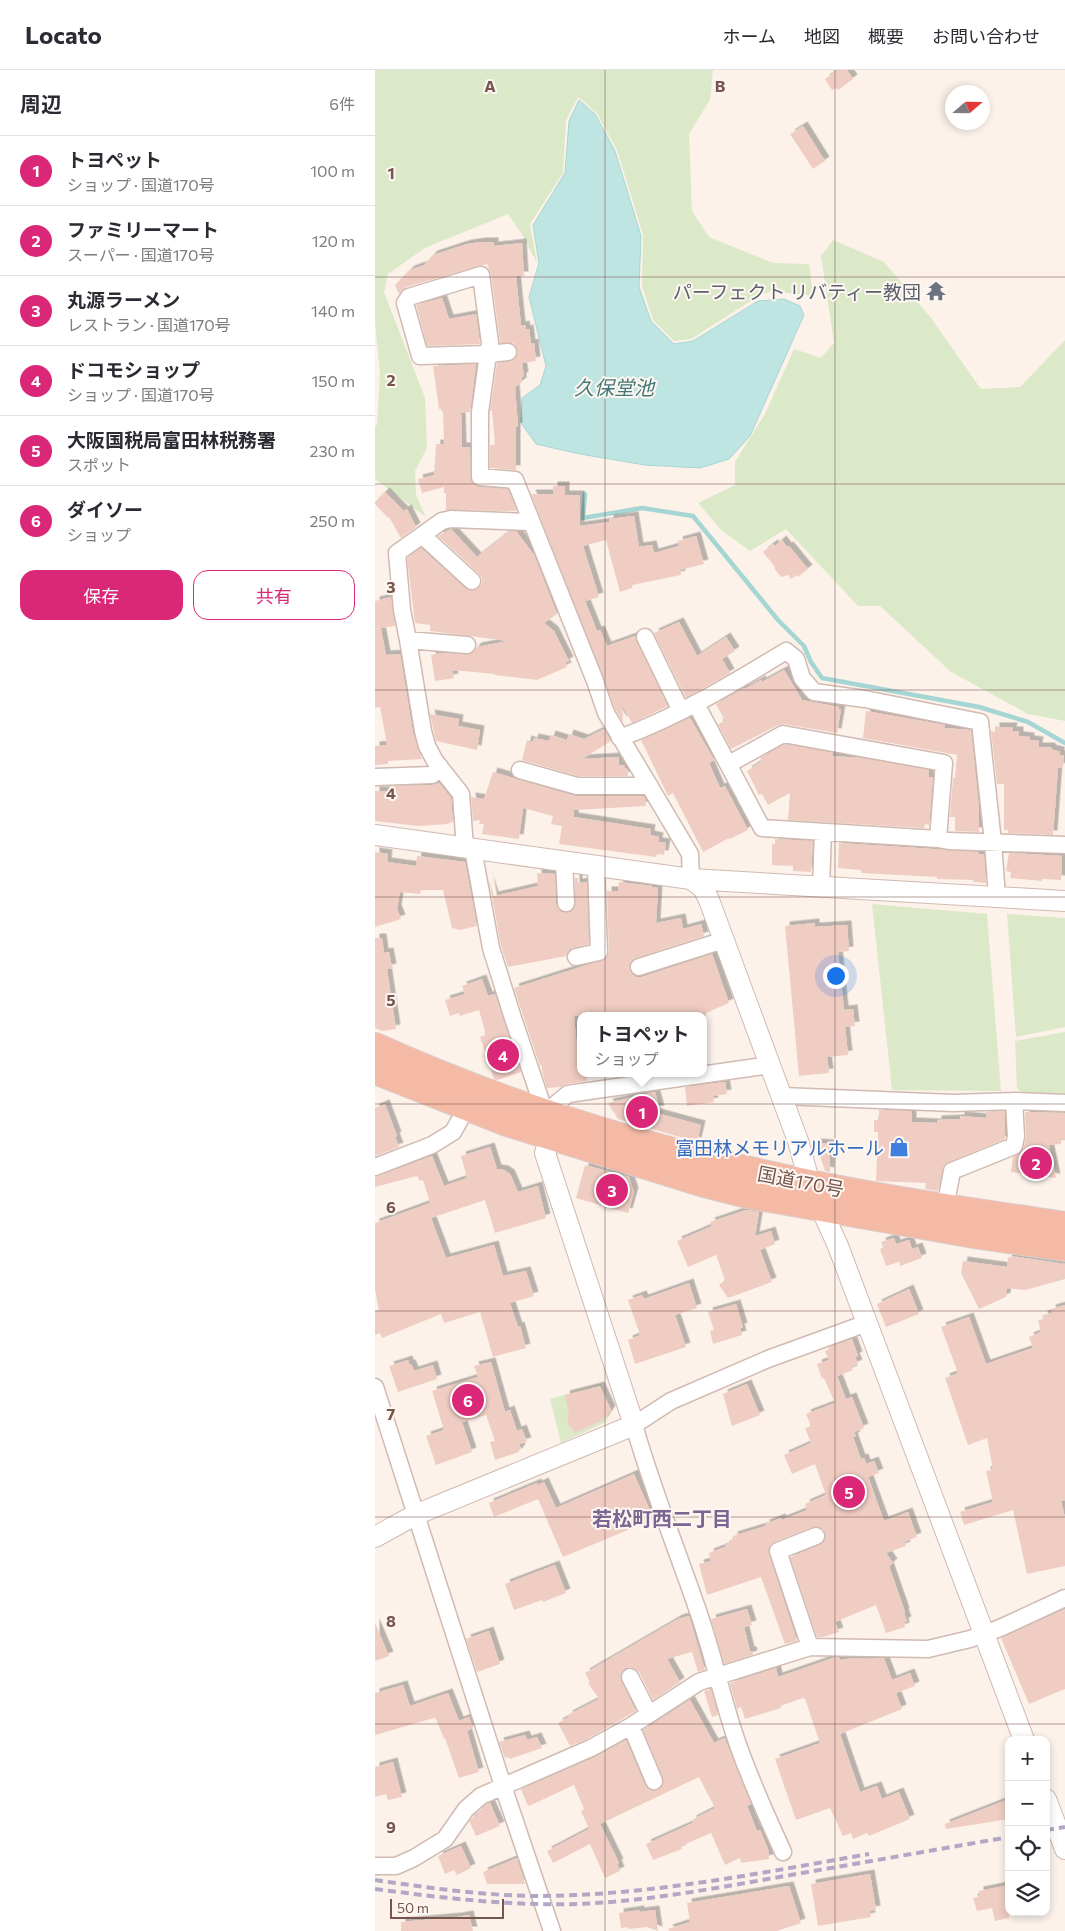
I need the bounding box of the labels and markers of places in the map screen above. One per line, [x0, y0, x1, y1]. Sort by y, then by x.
place label: パーフェクト リバティー教団 [673, 280, 921, 303]
temple icon: パーフェクト リバティー教団 [925, 280, 947, 302]
pin: 4 [487, 1036, 519, 1074]
pin: 1 [626, 1093, 658, 1131]
place label: 富田林メモリアルホール [675, 1136, 884, 1159]
shop icon: 富田林メモリアルホール [888, 1136, 910, 1158]
pin: 2 [1020, 1144, 1052, 1182]
pin: 3 [596, 1171, 628, 1209]
pin: 6 [452, 1381, 484, 1419]
pin: 5 [833, 1473, 865, 1511]

